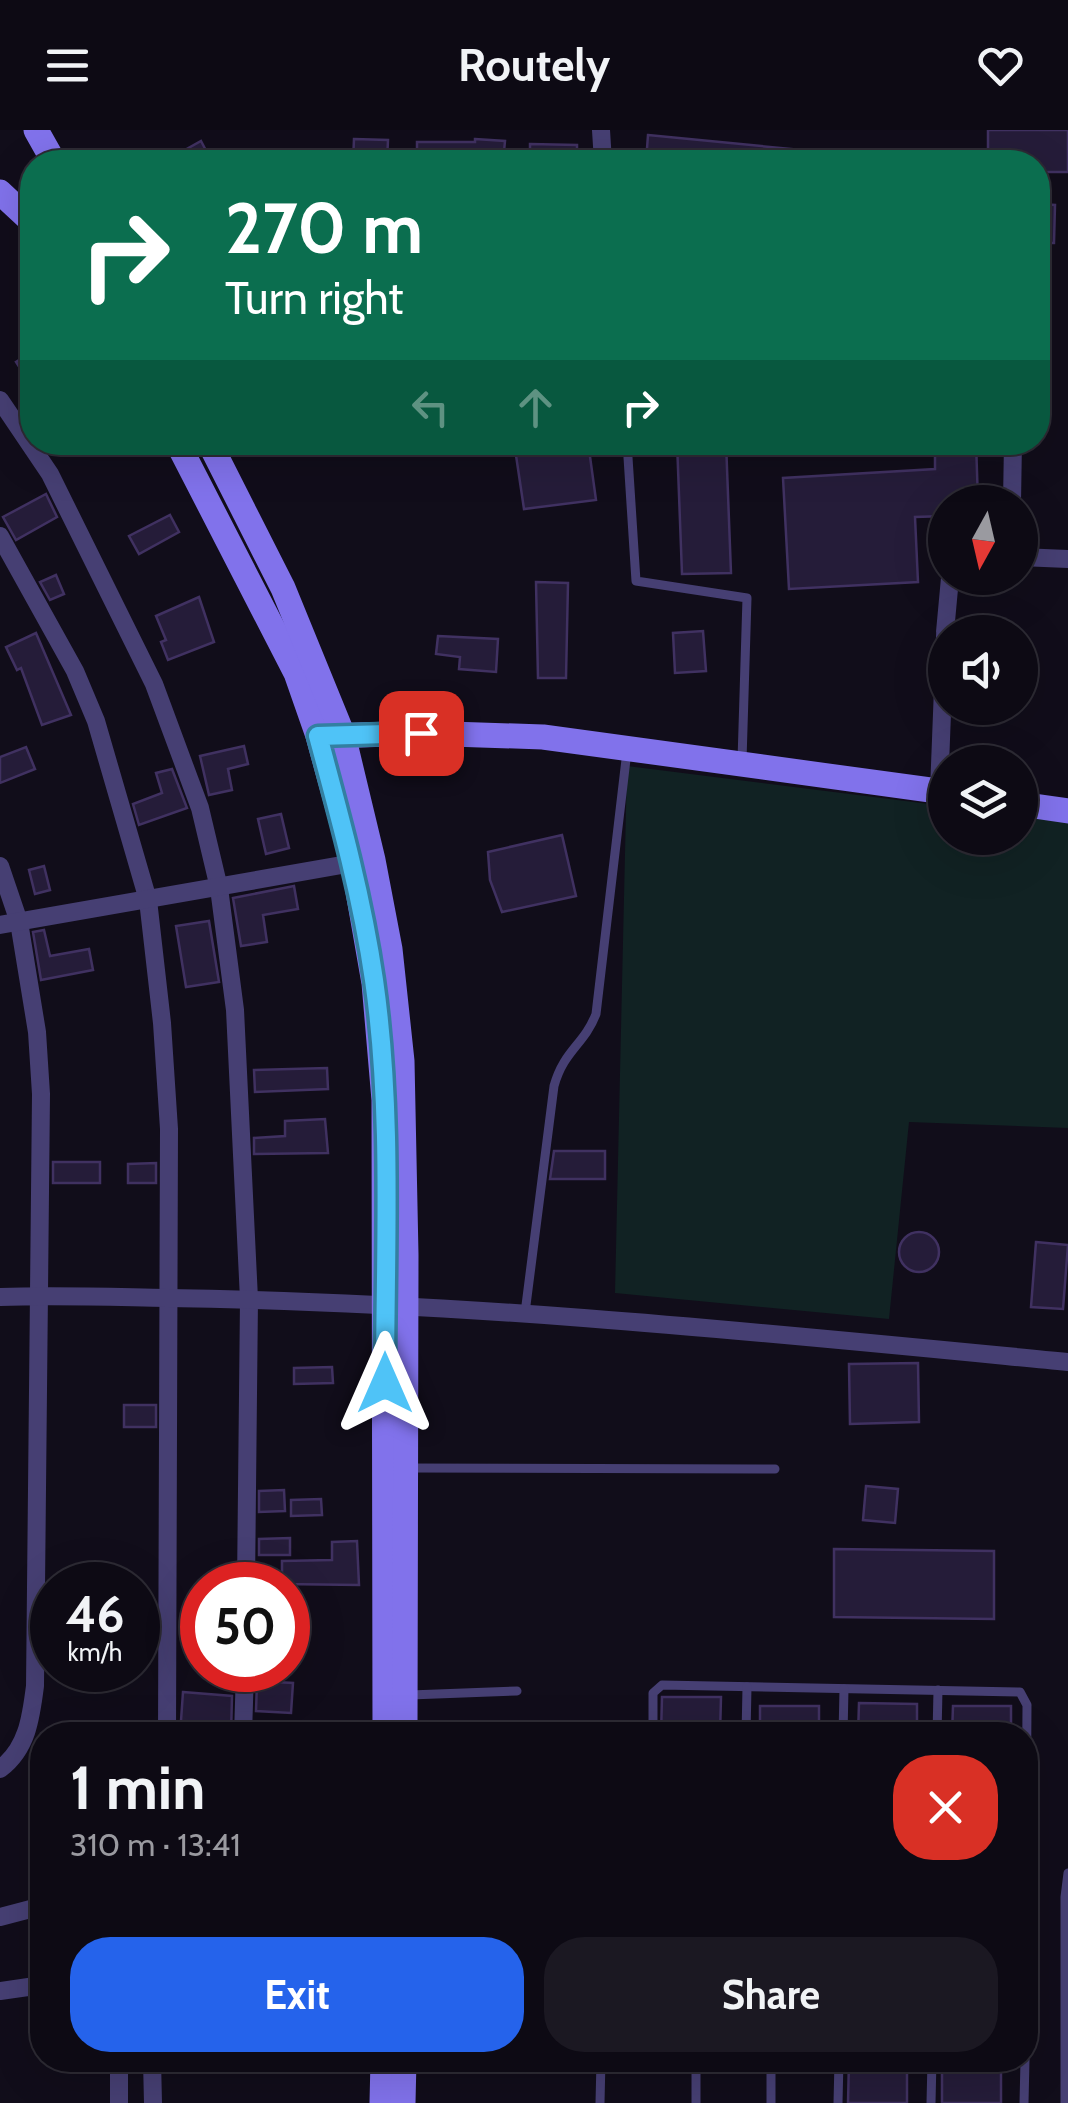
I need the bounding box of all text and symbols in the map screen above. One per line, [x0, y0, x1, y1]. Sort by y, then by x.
icon: menu [40, 38, 95, 93]
text: Routely [458, 38, 610, 92]
icon: heart [973, 38, 1028, 93]
text: 270 m [225, 185, 423, 271]
icon: right [60, 190, 190, 320]
text: Turn right [225, 271, 404, 325]
icon: left [403, 380, 458, 435]
icon: ahead [508, 380, 563, 435]
icon: right [613, 380, 668, 435]
north arrow [928, 485, 1038, 595]
map controls [928, 485, 1038, 855]
button: sound [928, 615, 1038, 725]
pin [379, 691, 464, 776]
icon: arrive [394, 706, 449, 761]
button: layers [928, 745, 1038, 855]
position arrow [333, 1331, 437, 1435]
speed limit sign: 50 [180, 1562, 310, 1692]
text: 46 [65, 1584, 125, 1645]
text: km/h [68, 1637, 122, 1667]
text: 1 min [70, 1751, 205, 1824]
button: close [893, 1755, 998, 1860]
text: 310 m · 13:41 [70, 1825, 241, 1864]
button: Exit [70, 1937, 524, 2052]
button: Share [544, 1937, 998, 2052]

